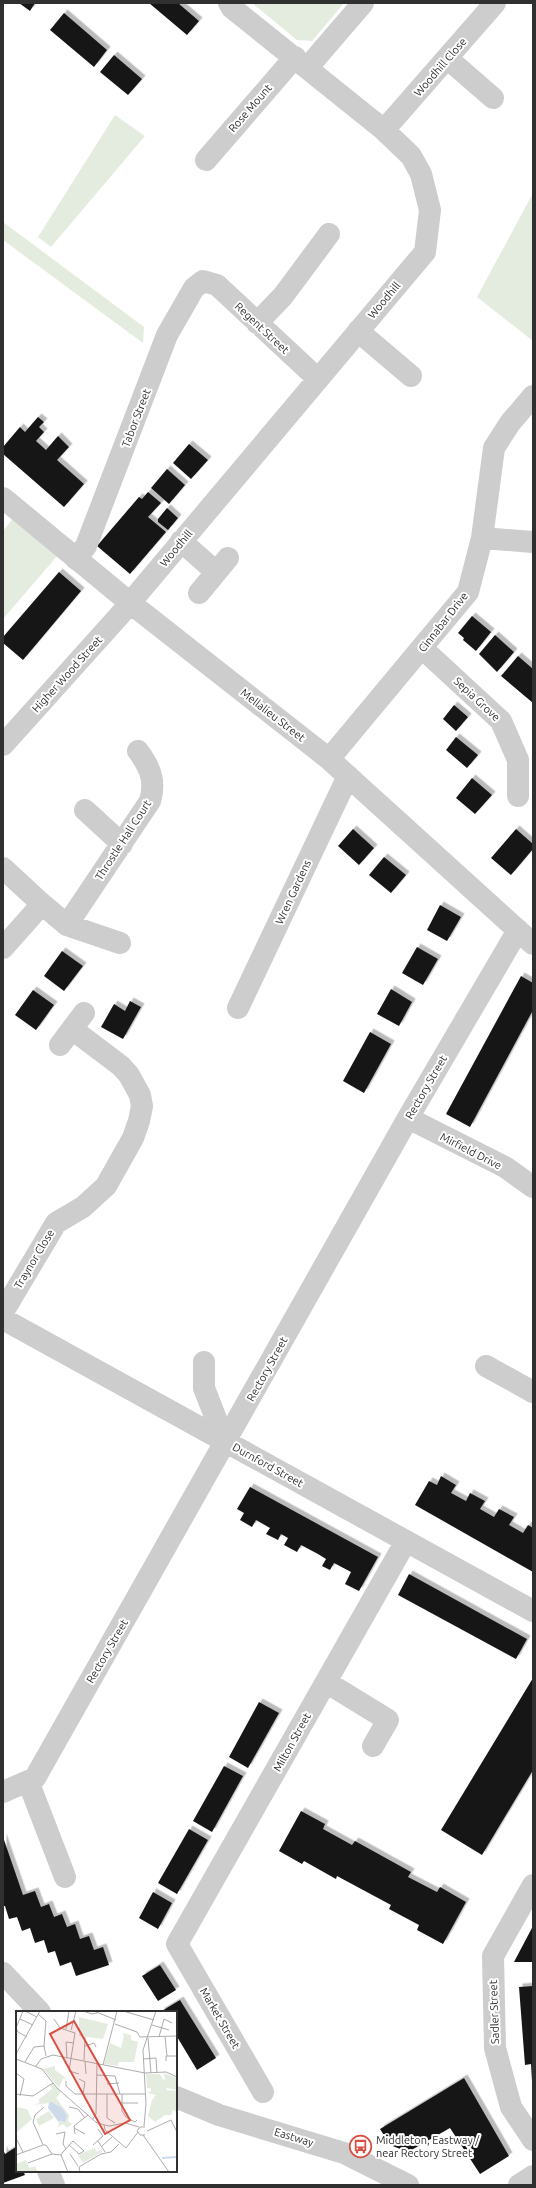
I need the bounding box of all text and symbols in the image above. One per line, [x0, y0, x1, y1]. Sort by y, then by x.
street label: Woodhill Close [411, 35, 469, 99]
street label: Rose Mount [226, 81, 274, 134]
street label: Woodhill [365, 279, 403, 321]
street label: Regent Street [233, 300, 292, 356]
street label: Tabor Street [119, 386, 153, 449]
street label: Woodhill [157, 527, 195, 569]
street label: Cinnabar Drive [416, 590, 470, 654]
street label: Higher Wood Street [30, 633, 105, 715]
street label: Sepia Grove [452, 675, 502, 723]
street label: Mellalieu Street [238, 686, 308, 744]
street label: Throstle Hall Court [93, 797, 154, 882]
street label: Wren Gardens [273, 858, 313, 926]
street label: Rectory Street [403, 1052, 449, 1121]
street label: Mirfield Drive [438, 1130, 504, 1172]
street label: Traynor Close [12, 1227, 56, 1291]
street label: Rectory Street [244, 1334, 290, 1403]
street label: Durnford Street [231, 1441, 306, 1490]
street label: Rectory Street [84, 1616, 130, 1685]
street label: Milton Street [271, 1710, 313, 1773]
street label: Sadler Street [487, 1979, 501, 2044]
street label: Market Street [198, 1985, 243, 2051]
inset map [16, 2011, 177, 2172]
street label: Eastway [273, 2125, 316, 2149]
bus stop icon: Middleton, Eastway / near Rectory Street [347, 2133, 373, 2159]
place label: Middleton, Eastway / near Rectory Street [376, 2134, 480, 2159]

